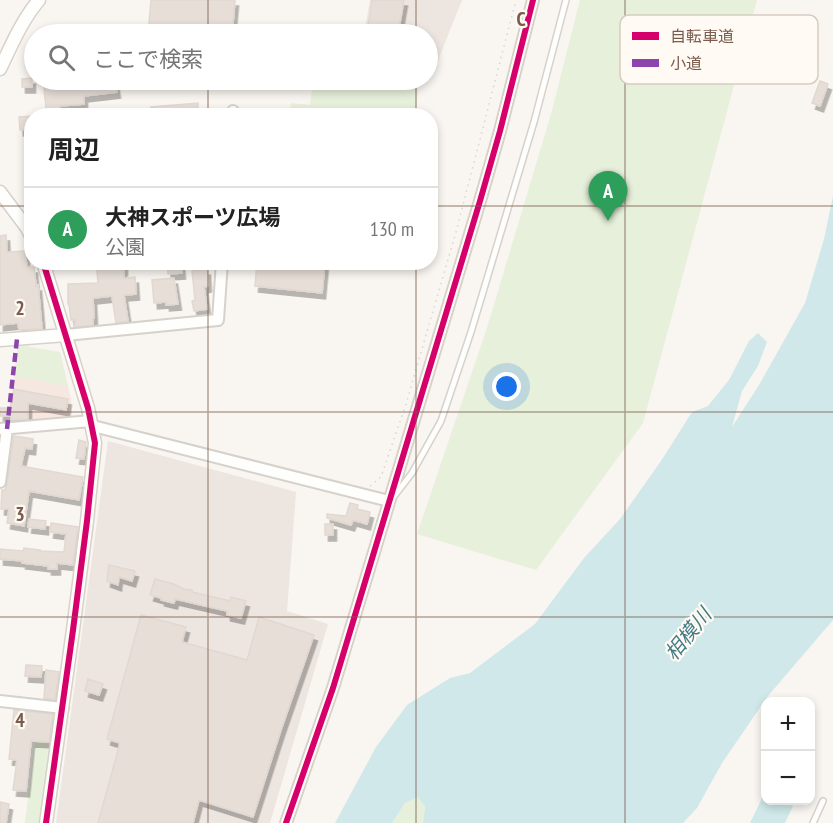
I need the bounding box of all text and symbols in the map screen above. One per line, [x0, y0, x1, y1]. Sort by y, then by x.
text: C [516, 6, 526, 32]
legend [620, 15, 818, 84]
search box [24, 24, 438, 90]
text: 自転車道 [670, 26, 734, 46]
icon: search [45, 41, 78, 74]
text: ここで検索 [93, 45, 203, 73]
text: 小道 [670, 53, 702, 73]
text: 周辺 [48, 133, 100, 166]
pin: A [588, 172, 628, 221]
text: 大神スポーツ広場 [105, 203, 281, 231]
text: A [62, 216, 73, 242]
text: 130 m [370, 216, 414, 242]
text: 公園 [105, 234, 145, 260]
text: 2 [15, 295, 25, 321]
your location [492, 372, 521, 401]
text: 3 [15, 501, 25, 527]
water label: 相模川 [659, 601, 718, 665]
map controls [761, 697, 815, 805]
button: + [761, 697, 815, 751]
text: 4 [15, 707, 25, 733]
button: − [761, 751, 815, 805]

